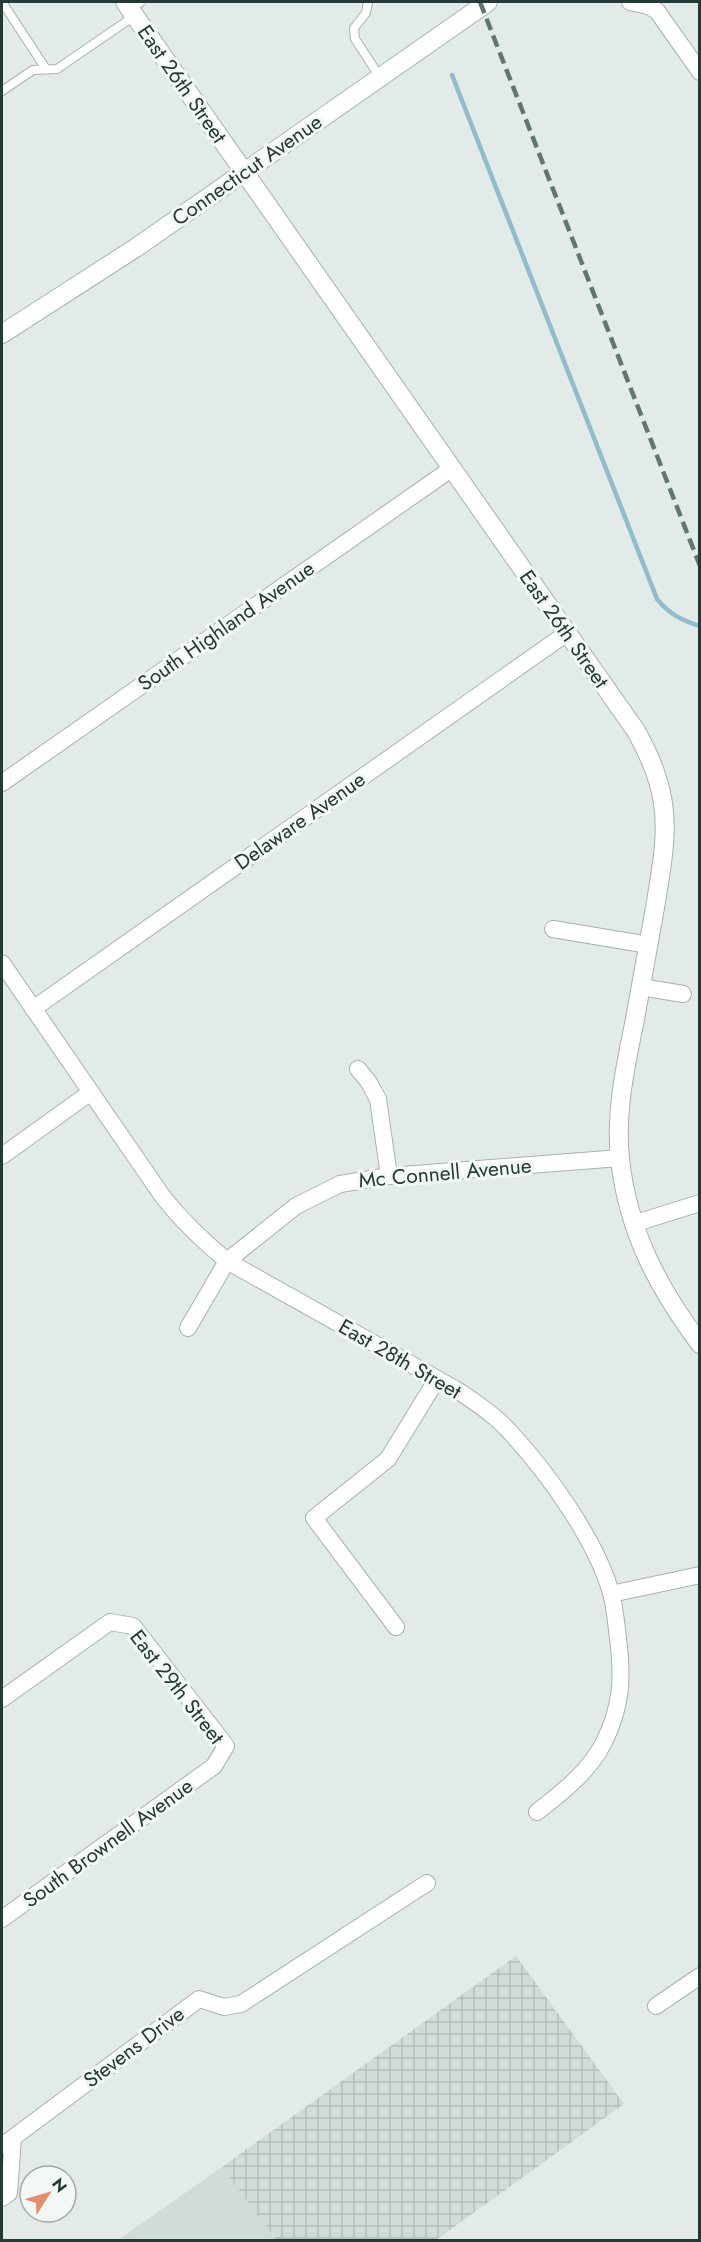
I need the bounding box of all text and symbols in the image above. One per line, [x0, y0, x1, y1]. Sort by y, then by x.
street label: East 26th Street [130, 19, 234, 149]
street label: Connecticut Avenue [166, 107, 328, 233]
street label: South Highland Avenue [132, 554, 321, 698]
street label: East 26th Street [512, 564, 616, 694]
street label: Delaware Avenue [228, 765, 372, 877]
street label: Mc Connell Avenue [357, 1150, 533, 1196]
street label: East 28th Street [333, 1312, 467, 1406]
street label: East 29th Street [123, 1623, 231, 1751]
street label: South Brownell Avenue [17, 1771, 199, 1915]
street label: Stevens Drive [77, 1999, 191, 2095]
north arrow [18, 2164, 78, 2224]
text: N [47, 2173, 73, 2197]

